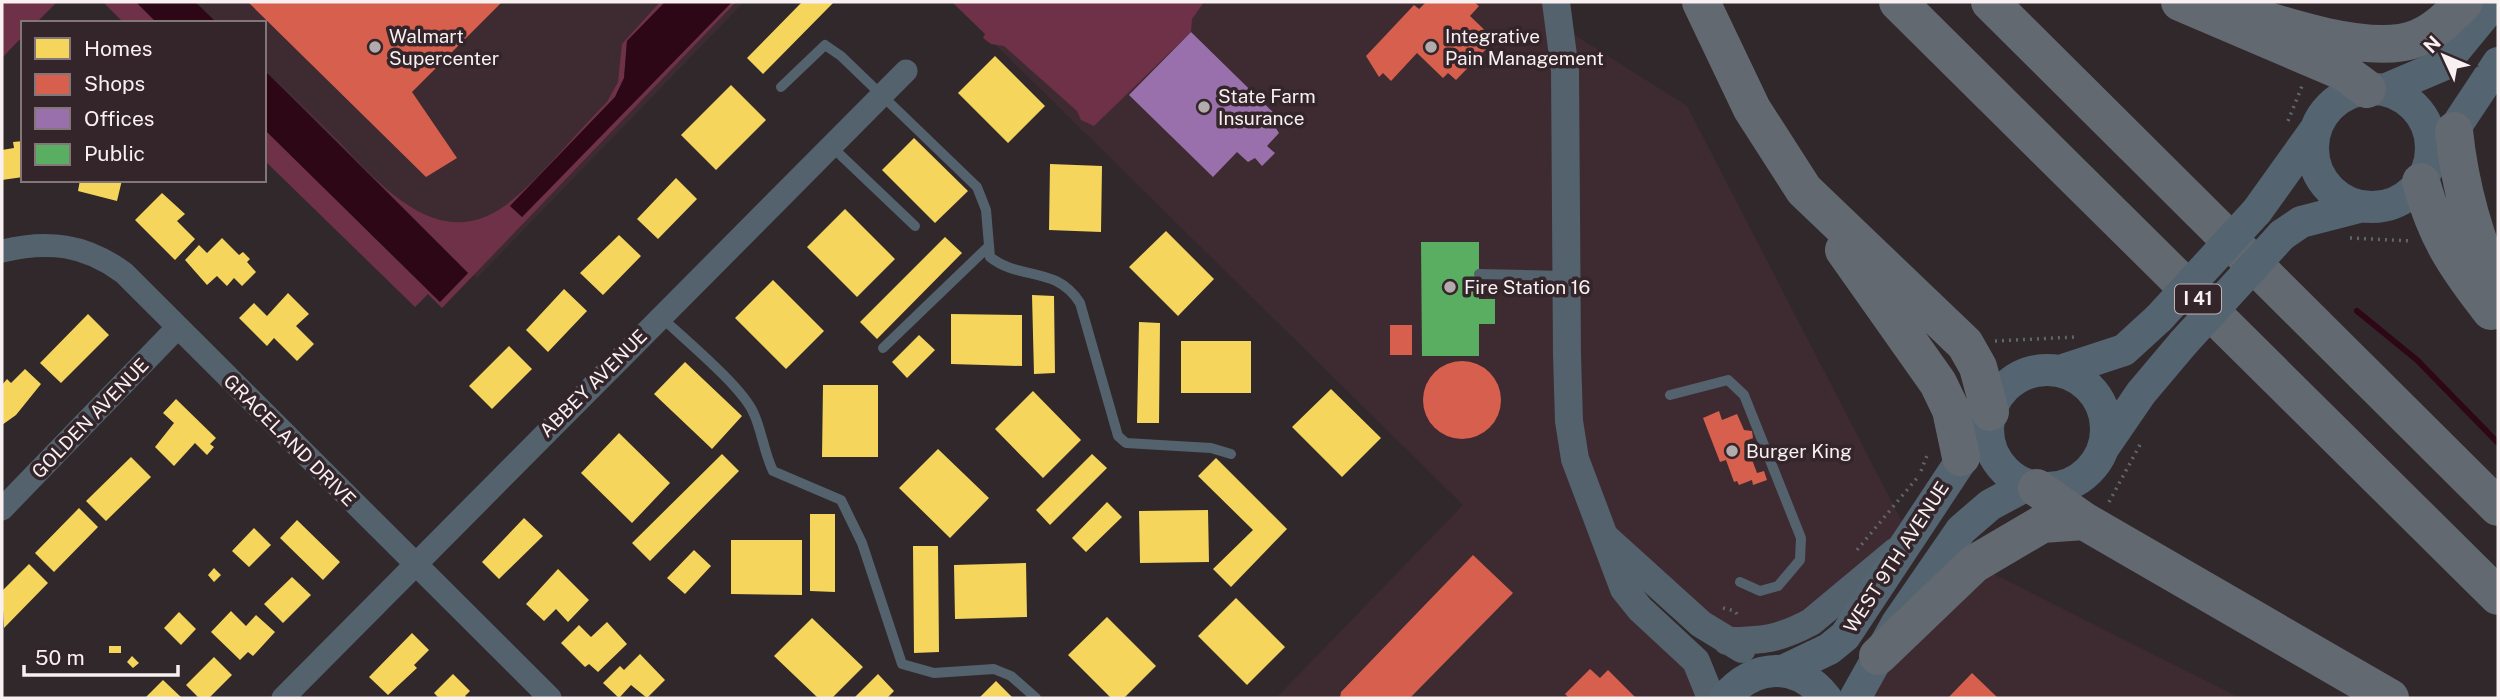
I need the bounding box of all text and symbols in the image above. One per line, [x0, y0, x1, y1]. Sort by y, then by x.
legend [21, 21, 266, 182]
north arrow [2409, 21, 2479, 91]
place label: Walmart Supercenter [389, 25, 499, 69]
place label: Integrative Pain Management [1445, 25, 1604, 69]
text: N [2419, 31, 2445, 57]
text: Homes [84, 36, 152, 61]
marker: Walmart Supercenter [367, 39, 383, 55]
marker: Integrative Pain Management [1423, 39, 1439, 55]
text: Shops [84, 71, 145, 96]
place label: State Farm Insurance [1218, 85, 1316, 129]
marker: State Farm Insurance [1196, 99, 1212, 115]
text: Offices [84, 106, 154, 131]
text: Public [84, 141, 145, 166]
place label: Fire Station 16 [1464, 276, 1590, 298]
marker: Fire Station 16 [1442, 279, 1458, 295]
road number: I 41 [2175, 284, 2221, 314]
street label: ABBEY AVENUE [535, 325, 651, 441]
street label: GOLDEN AVENUE [27, 353, 153, 483]
street label: GRACELAND DRIVE [219, 369, 361, 511]
place label: Burger King [1746, 440, 1852, 462]
marker: Burger King [1724, 443, 1740, 459]
street label: WEST 9TH AVENUE [1839, 477, 1953, 637]
scale bar [24, 634, 178, 678]
text: 50 m [35, 645, 85, 670]

